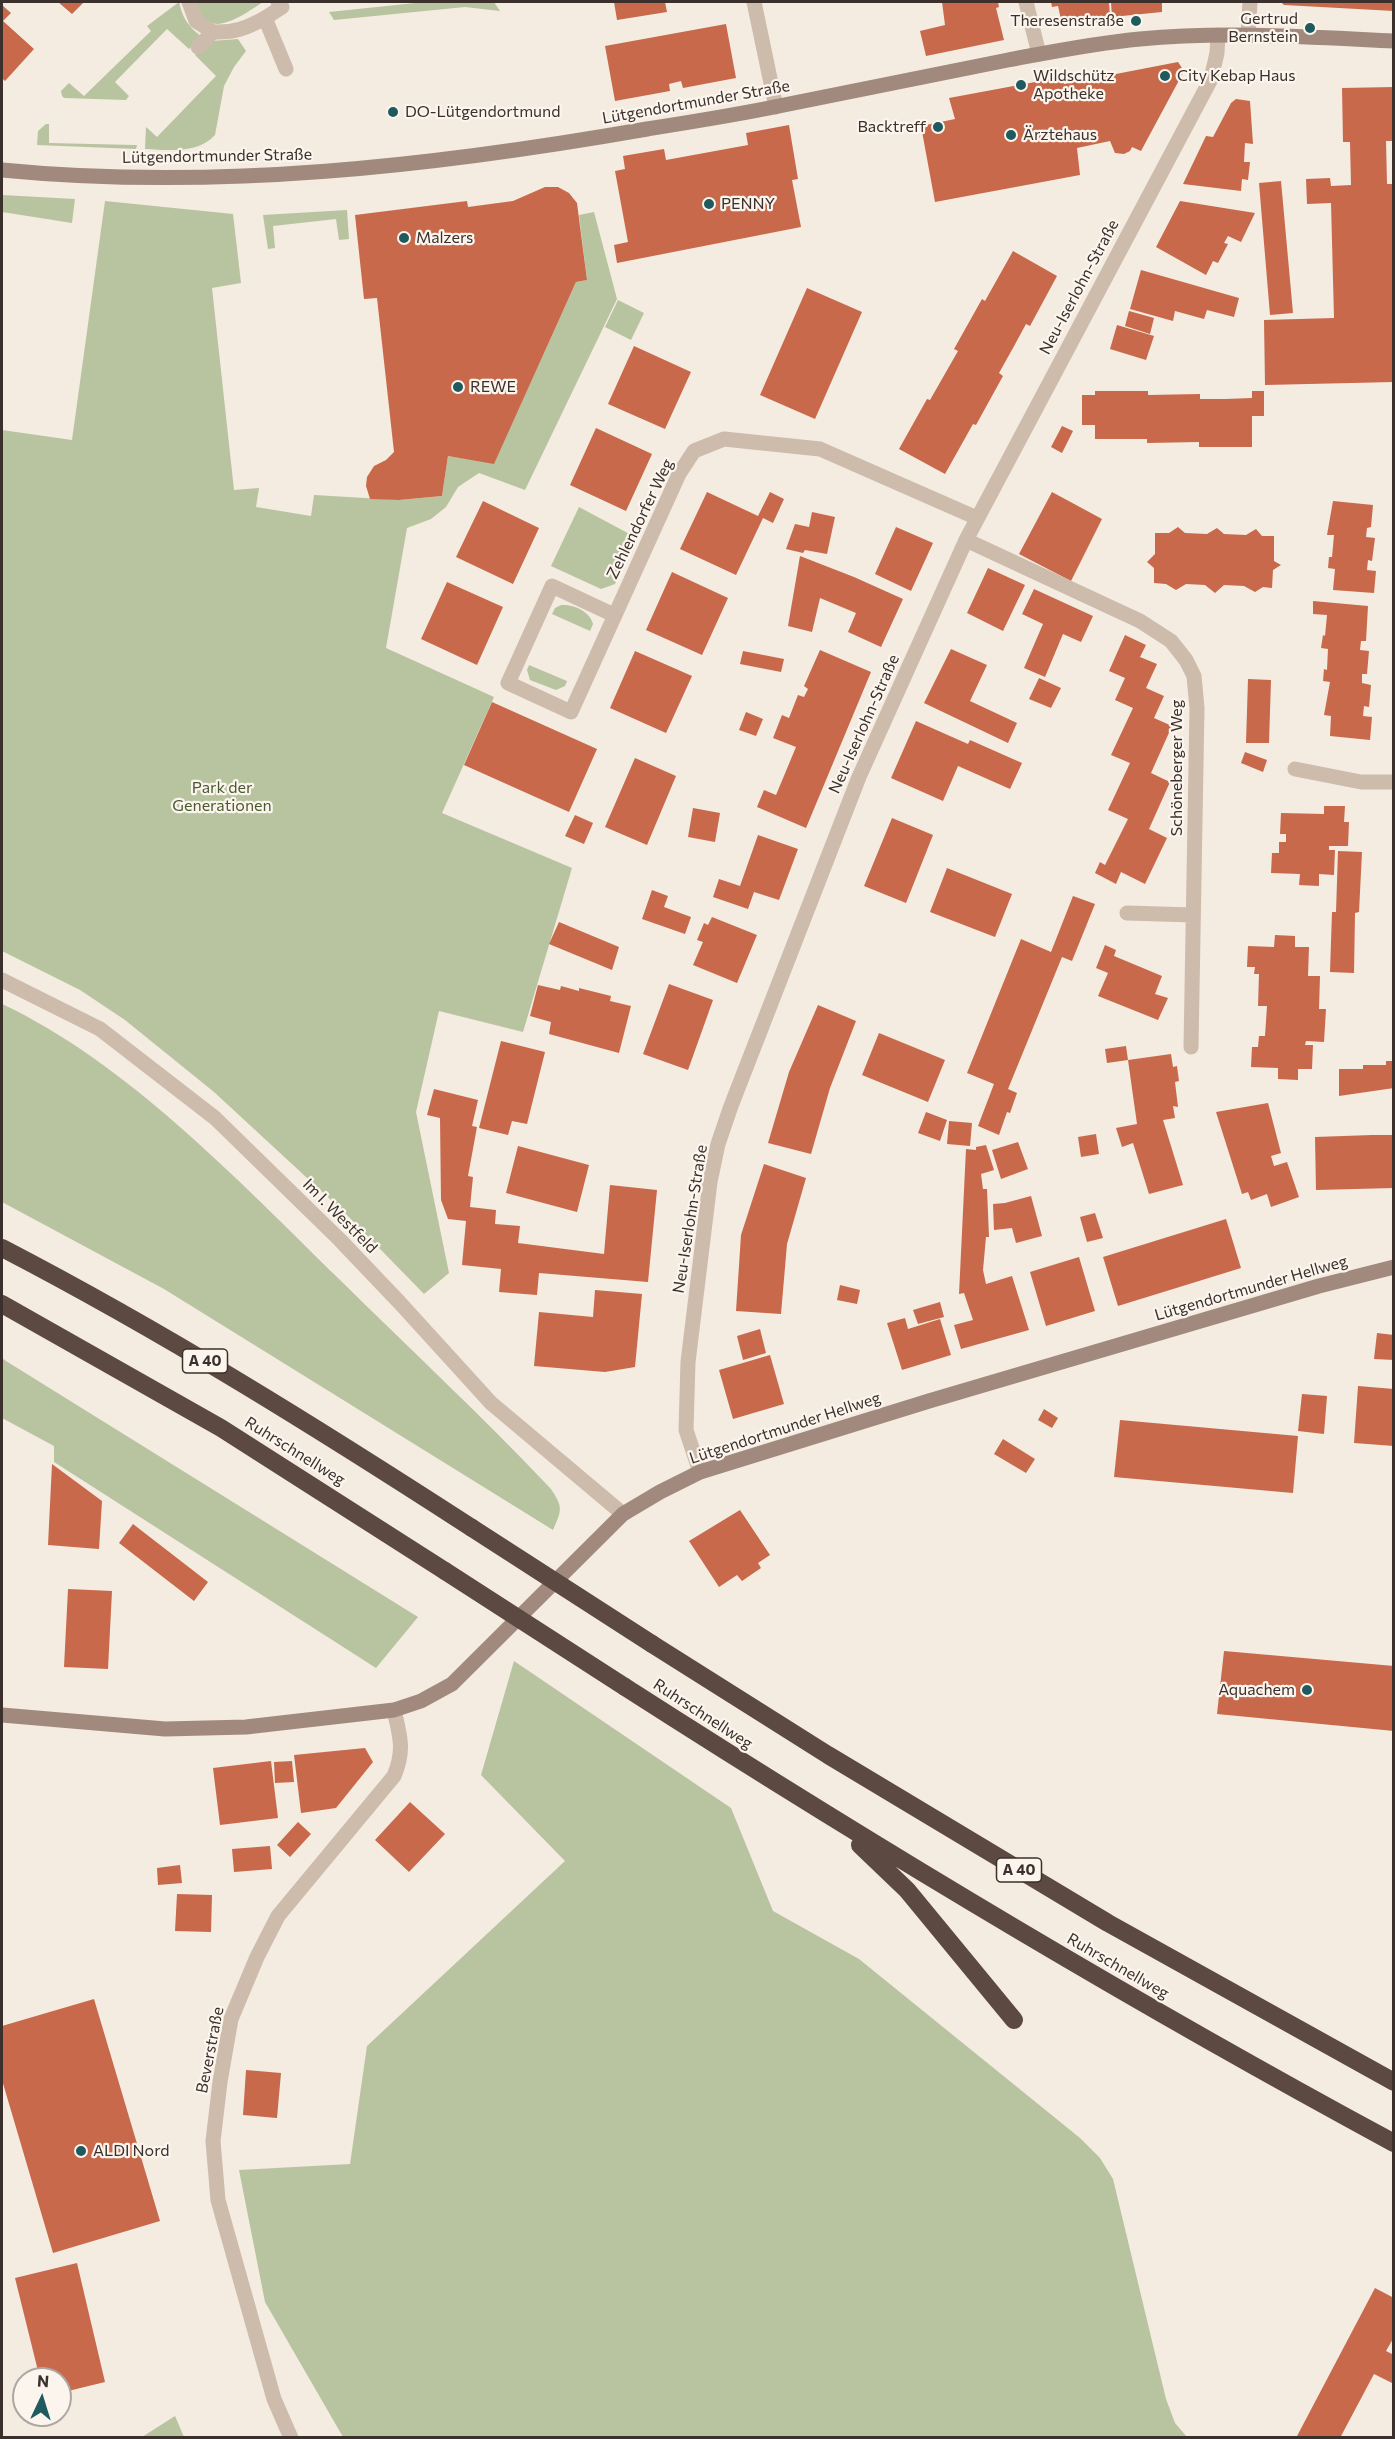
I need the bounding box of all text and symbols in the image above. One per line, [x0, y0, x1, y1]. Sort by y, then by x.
place label: Gertrud Bernstein [1228, 9, 1298, 47]
place label: Theresenstraße [1010, 11, 1124, 31]
marker: Theresenstraße [1129, 14, 1143, 28]
marker: Gertrud Bernstein [1303, 21, 1317, 35]
place label: Wildschütz Apotheke [1033, 66, 1115, 104]
place label: City Kebap Haus [1177, 66, 1296, 86]
marker: City Kebap Haus [1158, 69, 1172, 83]
street label: Lütgendortmunder Straße [601, 76, 791, 128]
marker: Wildschütz Apotheke [1014, 78, 1028, 92]
place label: DO-Lütgendortmund [405, 102, 560, 122]
marker: DO-Lütgendortmund [386, 105, 400, 119]
place label: Backtreff [857, 117, 926, 137]
marker: Backtreff [931, 120, 945, 134]
place label: Ärztehaus [1023, 125, 1097, 145]
marker: Ärztehaus [1004, 128, 1018, 142]
street label: Lütgendortmunder Straße [122, 145, 312, 167]
place label: PENNY [721, 194, 775, 214]
marker: PENNY [702, 197, 716, 211]
street label: Neu-Iserlohn-Straße [1035, 216, 1123, 358]
place label: Malzers [416, 228, 473, 248]
marker: Malzers [397, 231, 411, 245]
place label: REWE [470, 377, 516, 397]
marker: REWE [451, 380, 465, 394]
street label: Zehlendorfer Weg [603, 456, 677, 582]
street label: Neu-Iserlohn-Straße [825, 652, 903, 796]
street label: Schöneberger Weg [1167, 700, 1187, 836]
park label: Park der Generationen [172, 778, 272, 816]
street label: Neu-Iserlohn-Straße [669, 1143, 711, 1295]
street label: Im I. Westfeld [299, 1175, 381, 1257]
street label: Lütgendortmunder Hellweg [1152, 1251, 1350, 1325]
road number: A 40 [182, 1349, 228, 1373]
street label: Lütgendortmunder Hellweg [687, 1388, 883, 1468]
street label: Ruhrschnellweg [241, 1412, 349, 1490]
street label: Ruhrschnellweg [650, 1675, 756, 1753]
place label: Aquachem [1218, 1680, 1295, 1700]
marker: Aquachem [1300, 1683, 1314, 1697]
road number: A 40 [996, 1858, 1042, 1882]
street label: Ruhrschnellweg [1064, 1929, 1172, 2003]
street label: Beverstraße [192, 2005, 228, 2095]
place label: ALDI Nord [93, 2141, 169, 2161]
marker: ALDI Nord [74, 2144, 88, 2158]
north arrow [12, 2367, 72, 2427]
text: N [37, 2371, 50, 2390]

